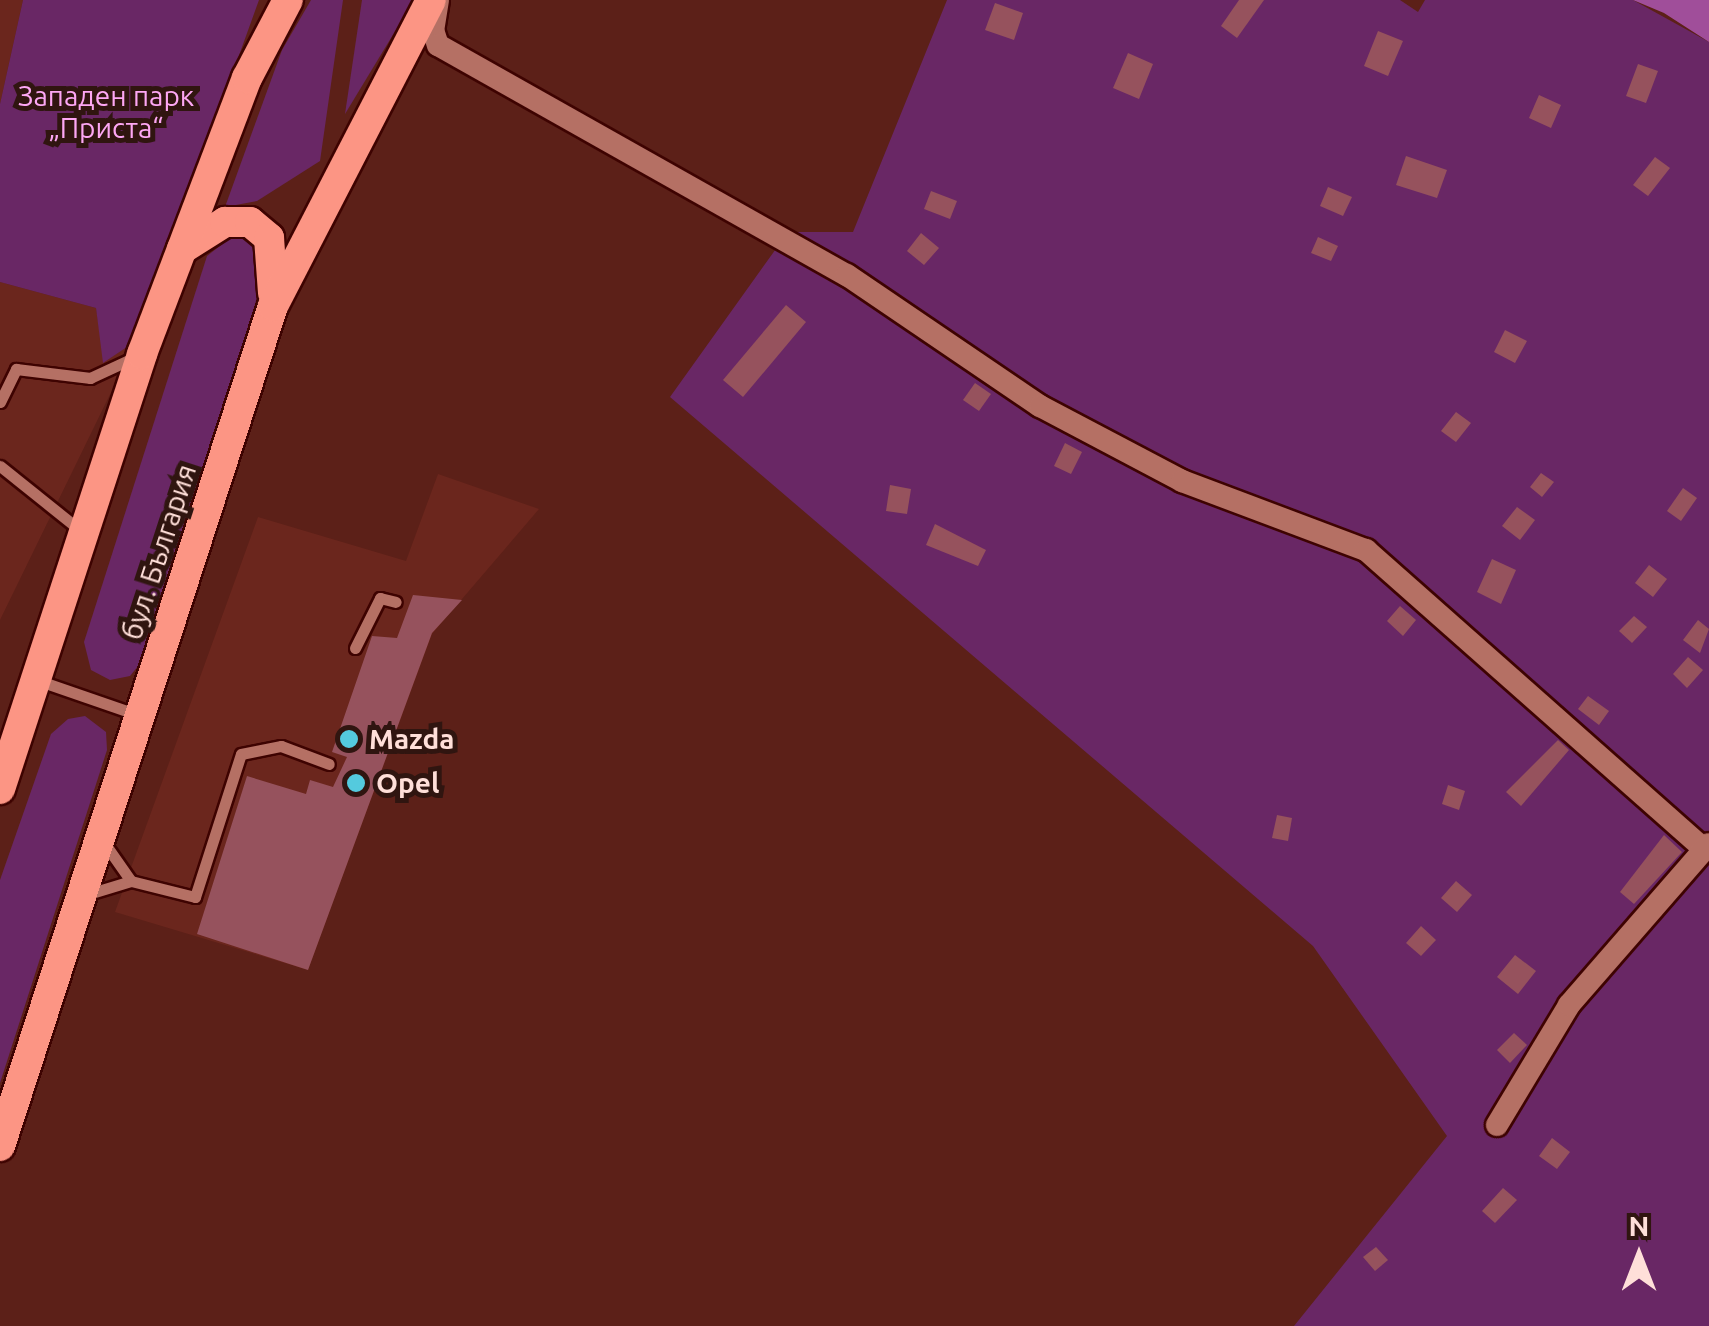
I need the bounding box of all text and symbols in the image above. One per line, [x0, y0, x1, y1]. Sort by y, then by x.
park label: Западен парк „Приста“ [18, 79, 194, 145]
street label: бул. България [115, 460, 203, 644]
place label: Mazda [369, 722, 454, 756]
marker: Mazda [338, 728, 360, 750]
place label: Opel [376, 766, 439, 800]
marker: Opel [345, 772, 367, 794]
north arrow [1589, 1206, 1689, 1306]
text: N [1629, 1210, 1649, 1241]

